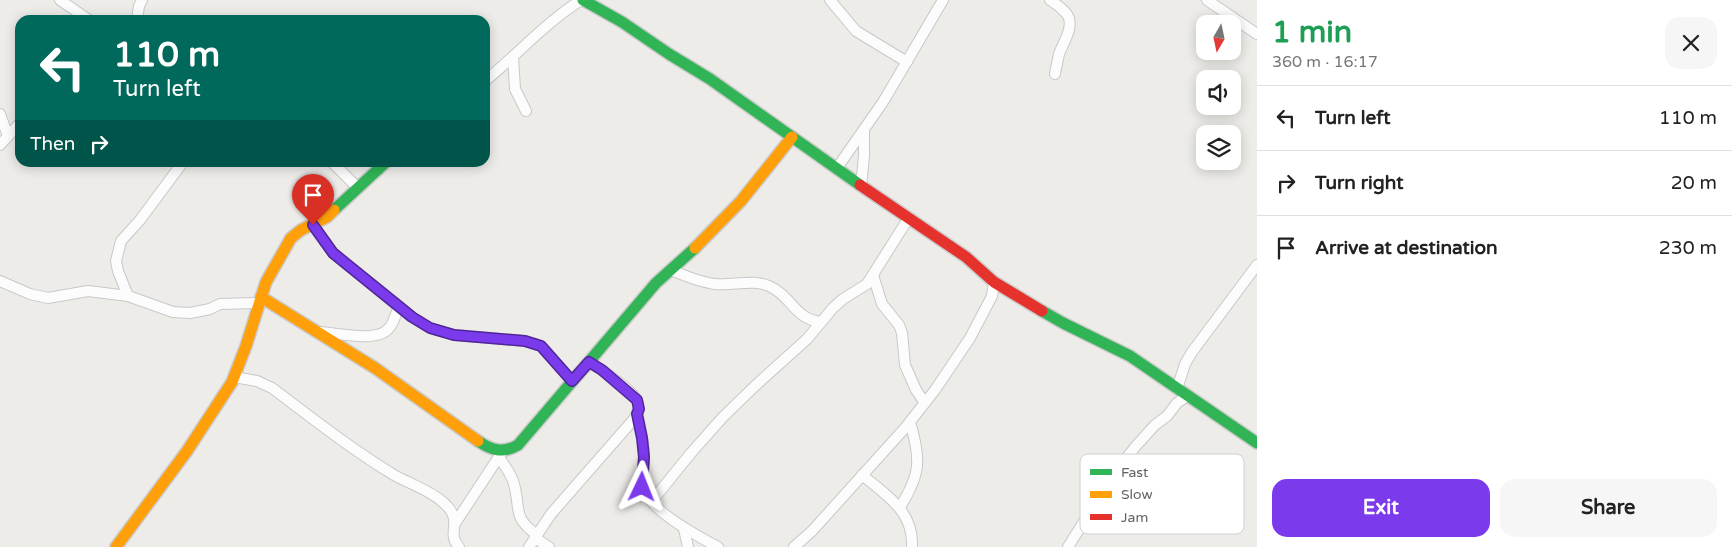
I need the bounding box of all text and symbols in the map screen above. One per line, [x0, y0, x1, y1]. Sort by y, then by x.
text: 1 min [1272, 14, 1352, 51]
north arrow [1196, 15, 1241, 60]
map controls [1196, 15, 1241, 170]
button: close [1665, 17, 1717, 69]
text: 110 m [113, 34, 220, 76]
icon: left [30, 35, 95, 100]
text: 360 m · 16:17 [1272, 52, 1378, 72]
button: sound [1196, 70, 1241, 115]
text: Turn left [113, 76, 201, 102]
icon: left [1272, 104, 1300, 132]
text: Turn left [1315, 107, 1391, 129]
text: 110 m [1659, 107, 1717, 129]
button: layers [1196, 125, 1241, 170]
icon: right [85, 130, 113, 158]
text: Then [30, 133, 75, 155]
icon: right [1272, 169, 1300, 197]
text: Turn right [1315, 172, 1403, 194]
text: 20 m [1671, 172, 1717, 194]
pin [292, 174, 334, 225]
icon: arrive [299, 181, 327, 209]
icon: arrive [1272, 234, 1300, 262]
text: Arrive at destination [1315, 237, 1498, 259]
text: 230 m [1659, 237, 1717, 259]
legend [1080, 454, 1244, 534]
position arrow [615, 460, 667, 512]
text: Fast [1121, 464, 1149, 481]
button: Exit [1272, 479, 1490, 537]
button: Share [1500, 479, 1717, 537]
text: Slow [1121, 486, 1153, 503]
text: Jam [1121, 509, 1148, 526]

